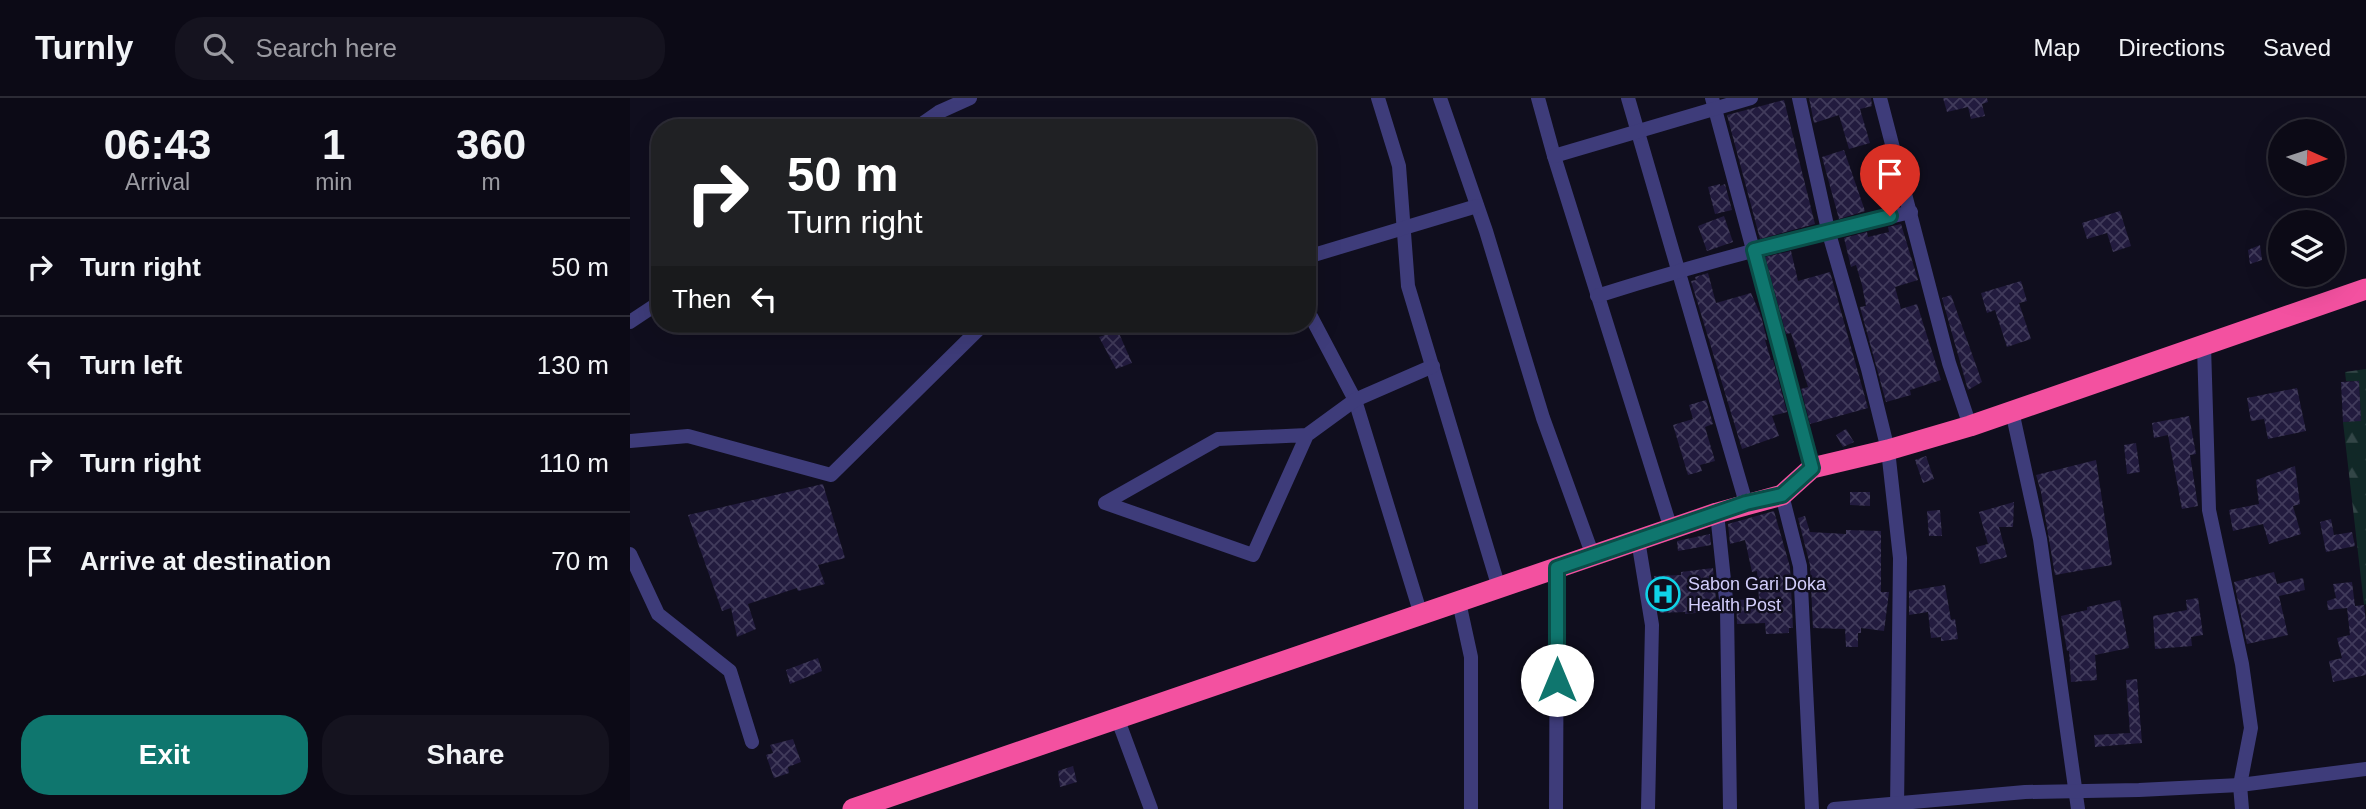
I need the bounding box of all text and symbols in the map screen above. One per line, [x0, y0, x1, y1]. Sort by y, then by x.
search box [175, 17, 665, 80]
text: Turnly [35, 29, 133, 66]
icon: search [199, 29, 237, 67]
text: Search here [255, 33, 397, 63]
text: Map [2034, 34, 2080, 61]
text: Directions [2118, 34, 2225, 61]
text: Saved [2263, 34, 2331, 61]
north arrow [2268, 119, 2345, 196]
map controls [2268, 119, 2345, 287]
text: 06:43 [104, 121, 211, 168]
text: 1 [322, 121, 345, 168]
text: 360 [456, 121, 526, 168]
pin [1860, 144, 1920, 216]
icon: right [672, 147, 763, 238]
text: 50 m [787, 147, 899, 201]
icon: arrive [1871, 155, 1909, 193]
text: Arrival [125, 169, 190, 195]
text: min [315, 169, 352, 195]
text: m [482, 169, 501, 195]
text: Turn right [787, 204, 923, 240]
button: layers [2268, 210, 2345, 287]
icon: right [21, 248, 59, 286]
text: Turn right [80, 252, 201, 282]
text: 50 m [551, 252, 609, 282]
icon: left [745, 280, 783, 318]
text: Then [672, 284, 731, 314]
icon: left [21, 346, 59, 384]
text: Turn left [80, 350, 182, 380]
text: 130 m [537, 350, 609, 380]
icon: right [21, 444, 59, 482]
text: Turn right [80, 448, 201, 478]
text: 110 m [539, 448, 609, 478]
icon: arrive [21, 542, 59, 580]
text: Arrive at destination [80, 546, 331, 576]
text: 70 m [551, 546, 609, 576]
place label: Sabon Gari Doka Health Post [1688, 574, 1827, 615]
hospital icon: Sabon Gari Doka Health Post [1644, 575, 1682, 613]
position arrow [1520, 643, 1594, 717]
button: Exit [21, 715, 308, 795]
button: Share [322, 715, 609, 795]

